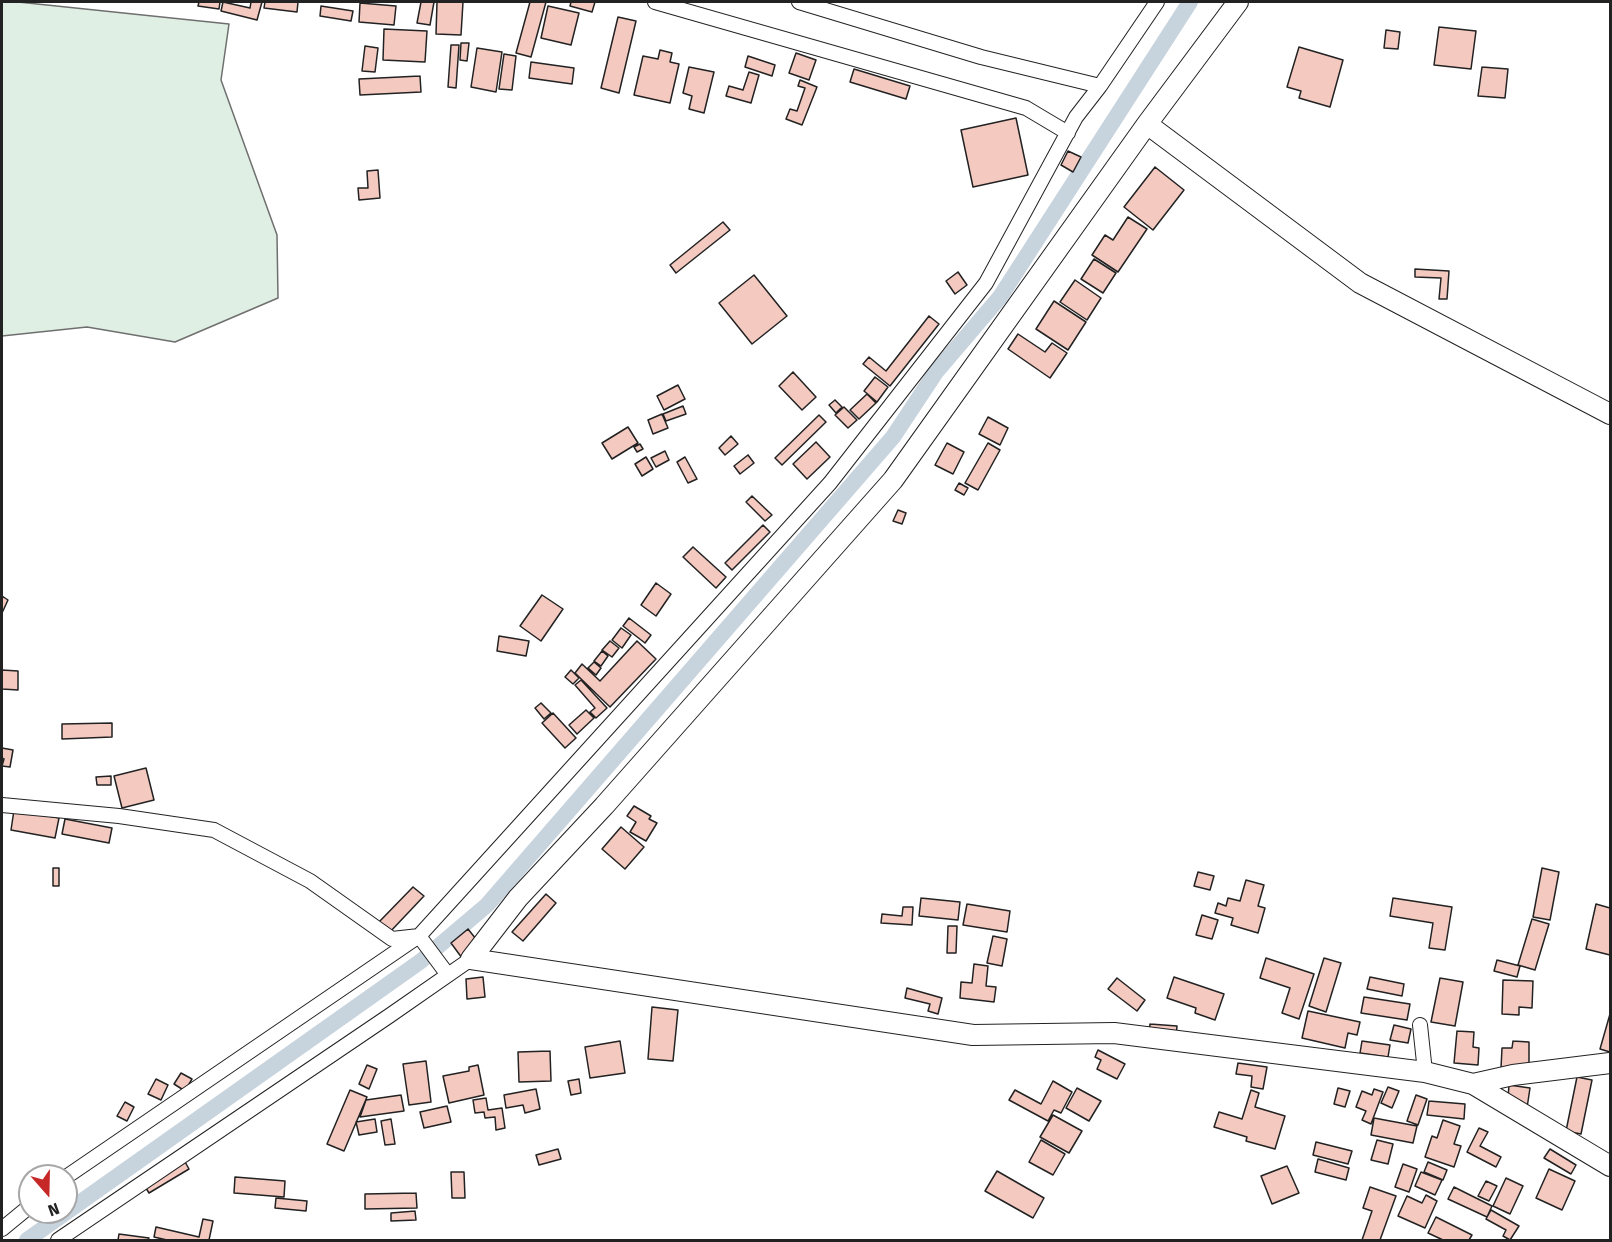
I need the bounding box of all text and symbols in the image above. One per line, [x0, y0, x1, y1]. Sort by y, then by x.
north arrow [18, 1164, 78, 1224]
text: N [45, 1199, 62, 1220]

